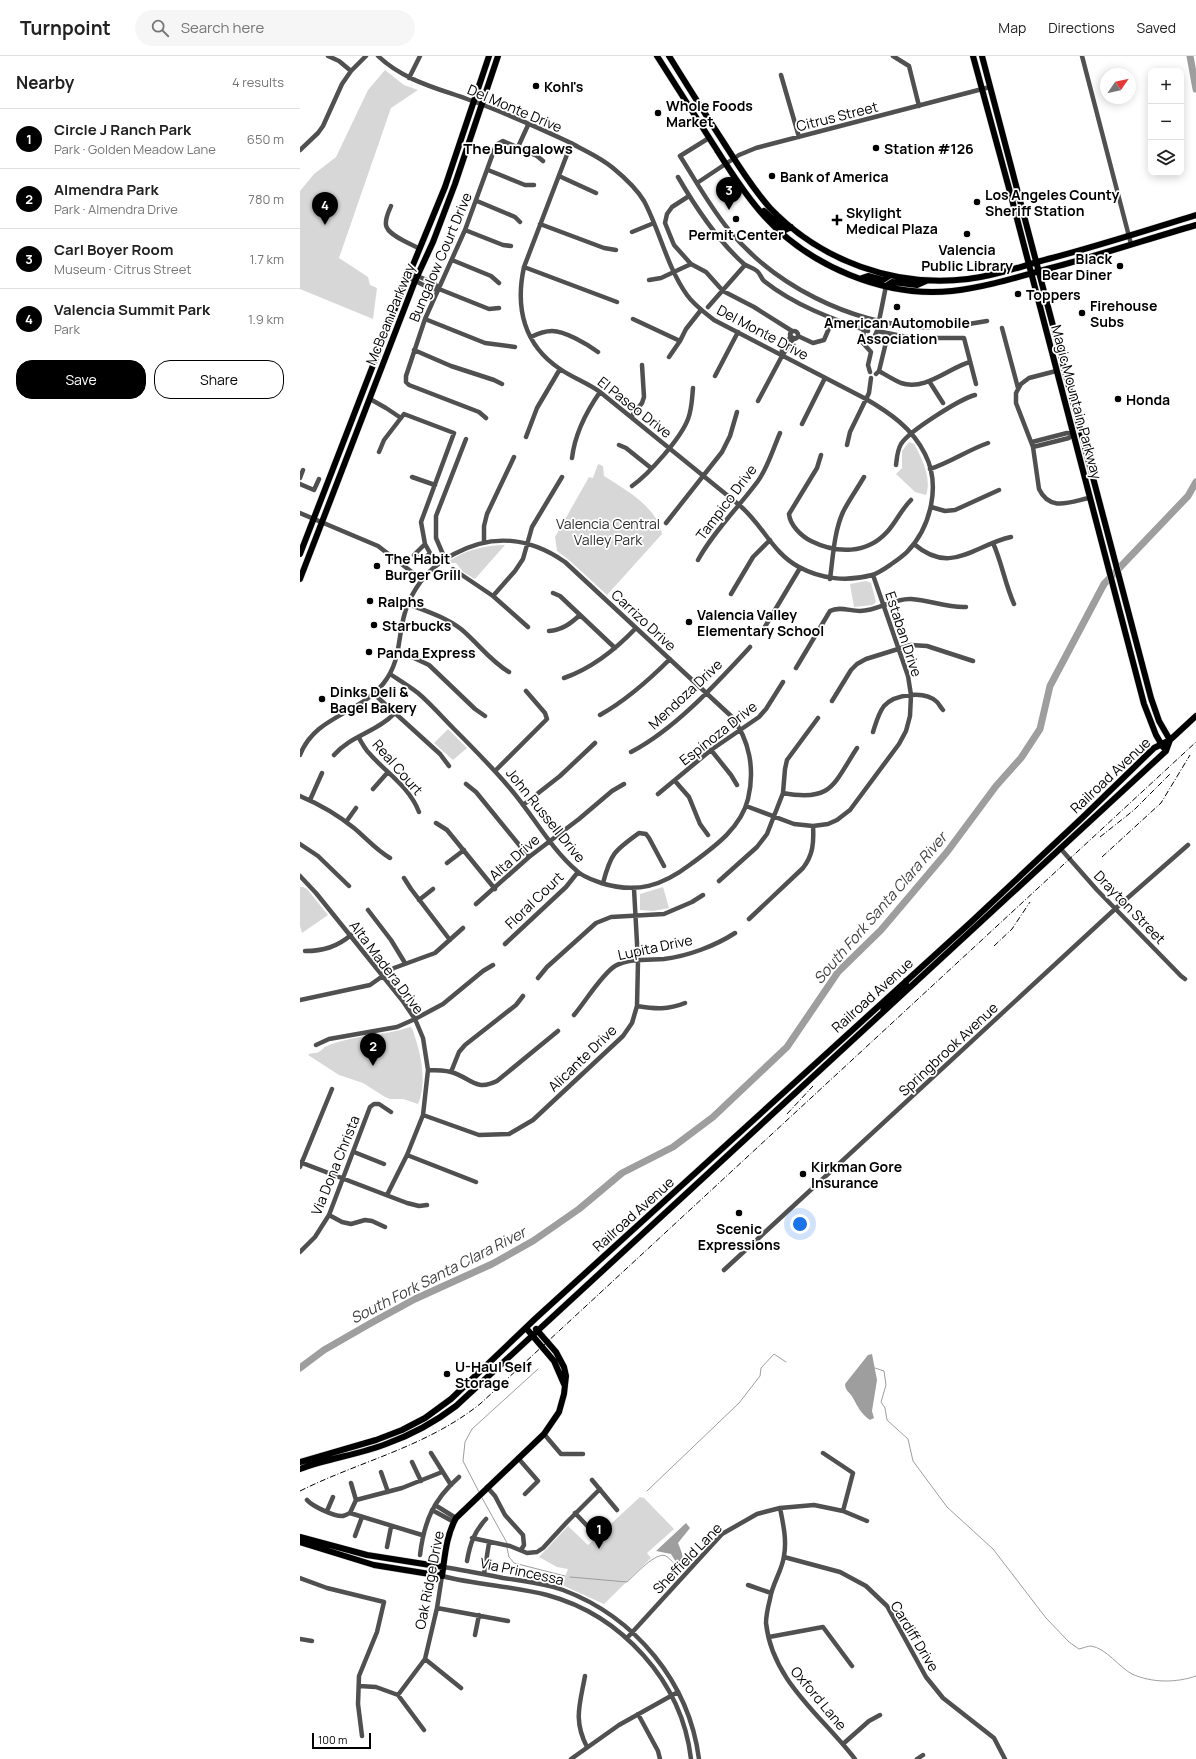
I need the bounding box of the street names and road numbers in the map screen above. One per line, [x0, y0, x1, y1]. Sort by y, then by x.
street label: Del Monte Drive [465, 80, 565, 136]
street label: Citrus Street [794, 97, 880, 135]
street label: Bungalow Court Drive [404, 189, 476, 325]
street label: McBean Parkway [361, 260, 419, 368]
street label: Del Monte Drive [714, 300, 812, 364]
street label: Magic Mountain Parkway [1047, 323, 1107, 482]
street label: El Paseo Drive [594, 372, 676, 442]
street label: Tampico Drive [691, 460, 761, 544]
street label: Carrizo Drive [608, 585, 680, 655]
street label: Estaban Drive [881, 589, 927, 679]
street label: Mendoza Drive [644, 655, 726, 733]
street label: Espinoza Drive [675, 697, 761, 769]
street label: Railroad Avenue [1066, 733, 1154, 817]
street label: Real Court [369, 735, 428, 799]
street label: John Russell Drive [502, 764, 590, 866]
street label: Alta Drive [485, 830, 543, 884]
street label: Drayton Street [1090, 866, 1170, 948]
street label: Floral Court [501, 867, 568, 933]
street label: Alta Madera Drive [346, 916, 428, 1018]
street label: Lupita Drive [616, 930, 694, 964]
street label: Railroad Avenue [827, 953, 917, 1037]
street label: Springbrook Avenue [894, 998, 1002, 1100]
street label: Alicante Drive [544, 1021, 620, 1095]
street label: Via Dona Christa [306, 1112, 364, 1218]
street label: Railroad Avenue [588, 1172, 678, 1256]
street label: Sheffield Lane [648, 1518, 726, 1598]
street label: Oak Ridge Drive [410, 1529, 448, 1631]
street label: Via Princessa [478, 1553, 566, 1589]
street label: Cardiff Drive [886, 1597, 944, 1675]
street label: Oxford Lane [787, 1662, 851, 1734]

